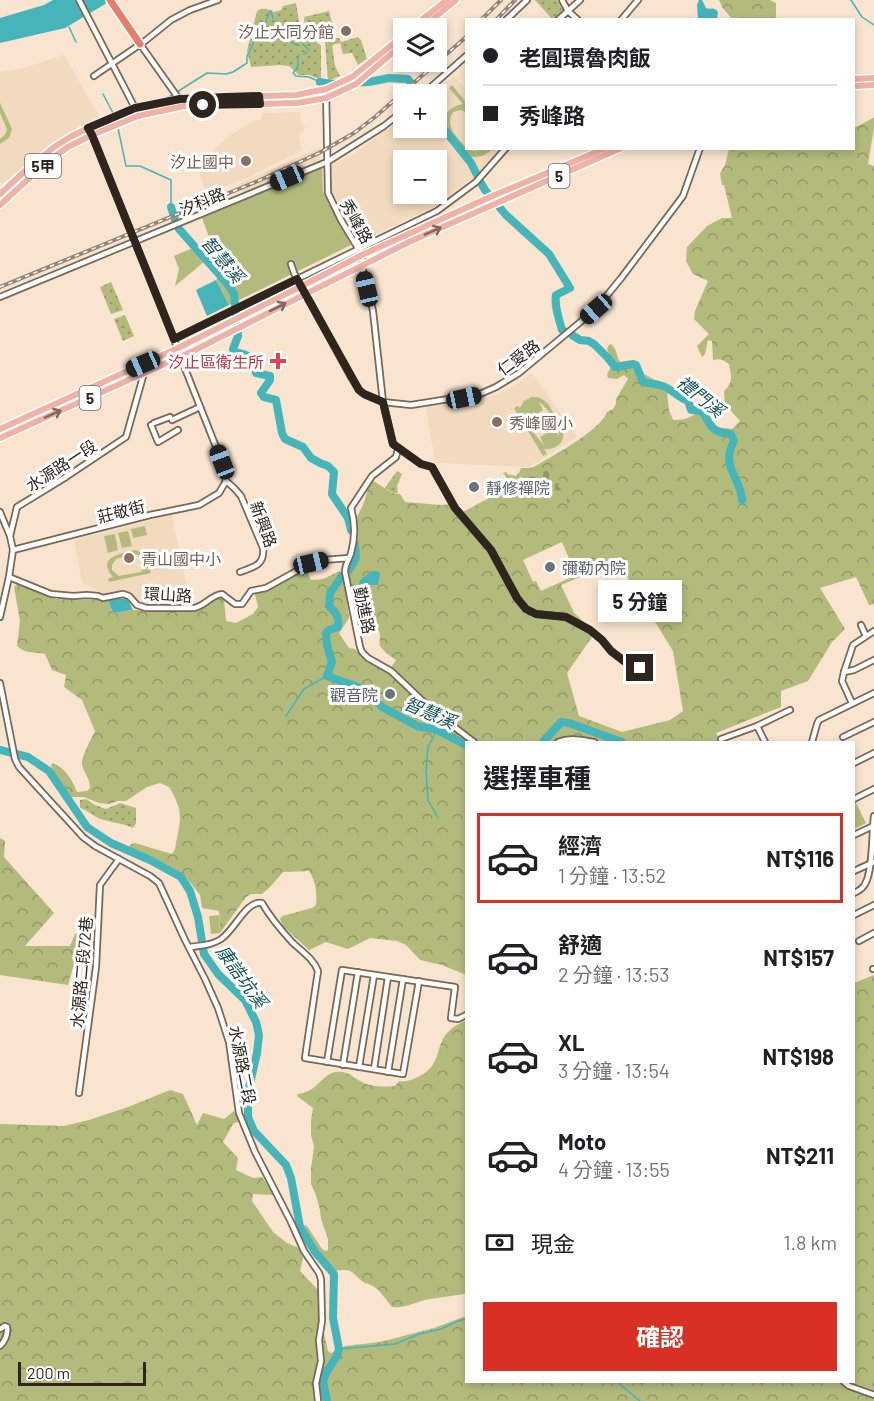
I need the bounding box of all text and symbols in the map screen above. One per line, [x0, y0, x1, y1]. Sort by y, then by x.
map controls [393, 18, 447, 204]
button: layers [393, 18, 447, 72]
place label: 汐止大同分館 [238, 22, 334, 41]
marker: 汐止大同分館 [339, 24, 353, 38]
text: 老圓環魯肉飯 [519, 44, 651, 70]
button: + [393, 84, 447, 138]
route start [189, 91, 216, 118]
text: 秀峰路 [519, 102, 585, 128]
button: − [393, 150, 447, 204]
place label: 汐止國中 [170, 152, 234, 171]
road number: 5甲 [25, 154, 61, 178]
marker: 汐止國中 [239, 154, 253, 168]
car [267, 163, 307, 193]
road number: 5 [548, 164, 570, 188]
street label: 汐科路 [176, 183, 228, 219]
street label: 秀峰路 [337, 195, 377, 247]
one-way arrow [424, 225, 442, 236]
water label: 智慧溪 [197, 231, 251, 289]
car [354, 269, 380, 309]
car [577, 290, 615, 328]
one-way arrow [269, 301, 287, 312]
street label: 仁愛路 [493, 335, 543, 379]
car [123, 348, 163, 380]
place label: 汐止區衛生所 [168, 352, 264, 371]
marker: 汐止區衛生所 [269, 352, 287, 370]
water label: 禮門溪 [673, 370, 731, 423]
car [445, 385, 483, 411]
road number: 5 [80, 386, 100, 410]
one-way arrow [44, 408, 62, 419]
place label: 秀峰國小 [509, 413, 573, 432]
marker: 秀峰國小 [490, 415, 504, 429]
street label: 水源路一段 [22, 435, 100, 495]
car [207, 442, 237, 482]
place label: 靜修禪院 [486, 478, 550, 497]
marker: 靜修禪院 [467, 480, 481, 494]
street label: 莊敬街 [95, 496, 147, 526]
street label: 新興路 [247, 498, 281, 550]
place label: 青山國中小 [141, 549, 221, 568]
car [291, 550, 331, 576]
marker: 青山國中小 [122, 551, 136, 565]
place label: 彌勒內院 [562, 558, 626, 577]
marker: 彌勒內院 [543, 560, 557, 574]
callout: 5 分鐘 [598, 581, 682, 623]
street label: 環山路 [144, 583, 192, 605]
street label: 勤進路 [351, 585, 379, 635]
text: 5 分鐘 [613, 589, 667, 613]
route end [626, 654, 653, 681]
place label: 觀音院 [330, 685, 378, 704]
marker: 觀音院 [383, 687, 397, 701]
water label: 智慧溪 [401, 691, 462, 734]
text: 選擇車種 [483, 761, 591, 793]
icon: car [486, 831, 540, 885]
text: 經濟 [558, 832, 602, 858]
text: NT$116 [766, 845, 834, 871]
text: 1 分鐘 · 13:52 [558, 863, 666, 887]
street label: 水源路二段72巷 [67, 915, 95, 1029]
icon: car [486, 930, 540, 984]
text: 舒適 [558, 931, 602, 957]
water label: 康誥坑溪 [212, 940, 274, 1014]
text: NT$157 [763, 944, 834, 970]
text: 2 分鐘 · 13:53 [558, 962, 670, 986]
street label: 水源路二段 [226, 1024, 260, 1106]
icon: car [486, 1029, 540, 1083]
text: XL [558, 1029, 584, 1055]
text: NT$198 [763, 1043, 834, 1069]
text: 3 分鐘 · 13:54 [558, 1058, 670, 1082]
icon: car [486, 1128, 540, 1182]
text: Moto [558, 1128, 606, 1154]
text: NT$211 [766, 1142, 834, 1168]
text: 4 分鐘 · 13:55 [558, 1157, 670, 1181]
icon: cash [483, 1226, 516, 1259]
text: 現金 [531, 1230, 575, 1256]
text: 1.8 km [783, 1230, 837, 1254]
button: 確認 [483, 1302, 837, 1371]
scale bar [18, 1359, 146, 1386]
text: 200 m [27, 1363, 70, 1382]

